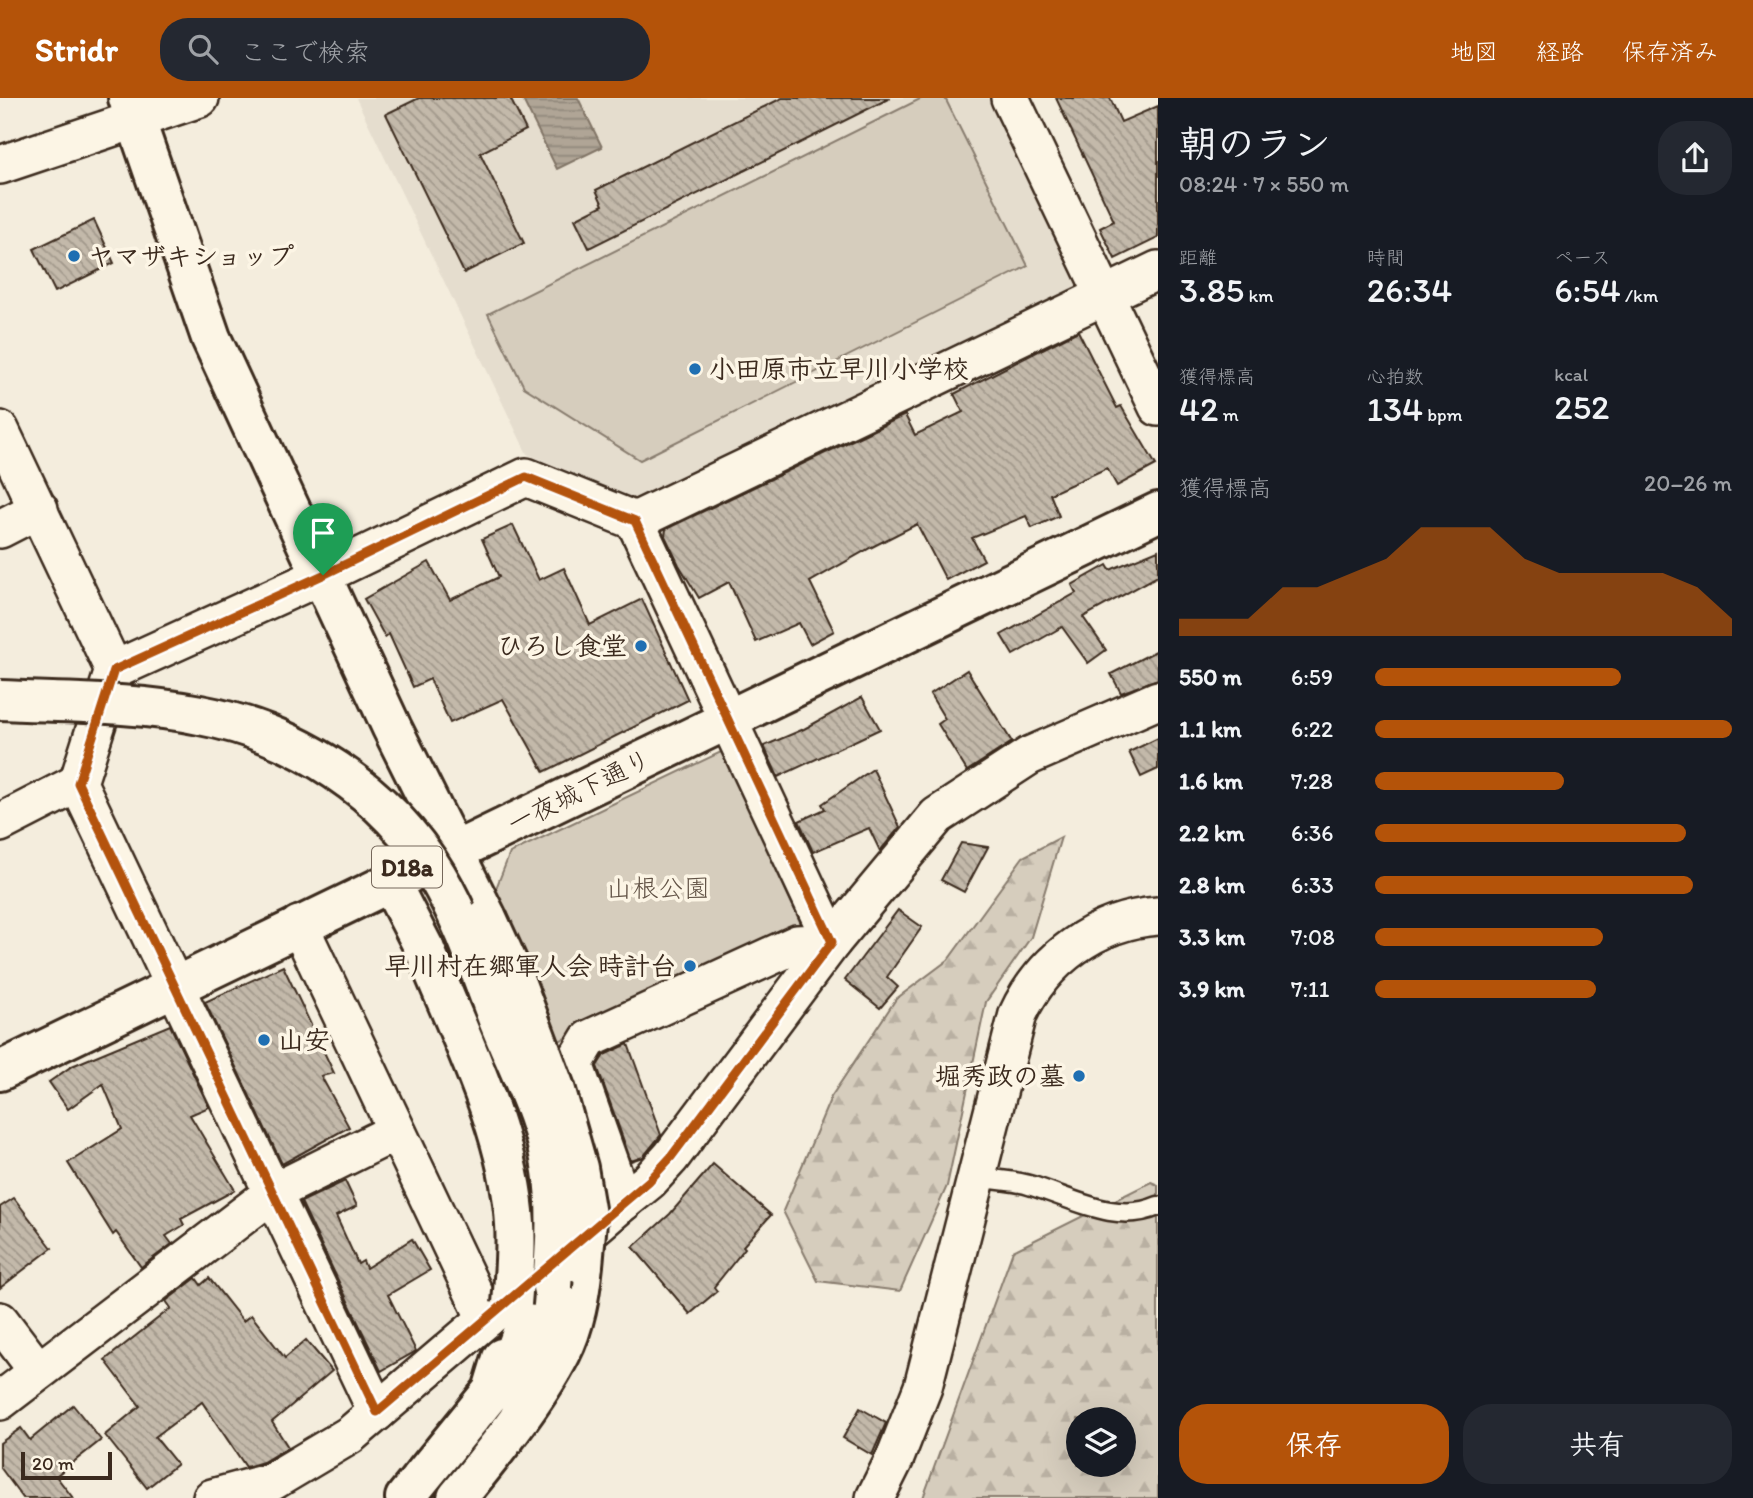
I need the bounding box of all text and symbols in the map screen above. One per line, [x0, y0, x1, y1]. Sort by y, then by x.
search box [160, 18, 650, 81]
text: Stridr [35, 30, 118, 69]
icon: search [184, 30, 222, 68]
text: ここで検索 [240, 36, 370, 68]
text: 地図 [1450, 37, 1498, 66]
text: 経路 [1536, 37, 1584, 66]
text: 保存済み [1622, 37, 1718, 66]
text: 朝のラン [1179, 121, 1331, 167]
button: share [1658, 121, 1732, 195]
text: 08:24 · 7 × 550 m [1179, 170, 1349, 198]
place label: ヤマザキショップ [88, 240, 294, 272]
text: 距離 [1179, 246, 1217, 269]
text: 時間 [1367, 246, 1405, 269]
text: ペース [1554, 246, 1610, 269]
marker: ヤマザキショップ [66, 248, 82, 264]
text: 3.85 [1179, 269, 1244, 311]
text: 26:34 [1367, 269, 1452, 311]
text: 6:54 [1554, 269, 1621, 311]
text: km [1244, 284, 1274, 307]
text: /km [1621, 284, 1658, 307]
place label: 小田原市立早川小学校 [709, 353, 969, 385]
marker: 小田原市立早川小学校 [687, 361, 703, 377]
text: kcal [1554, 363, 1588, 386]
text: 獲得標高 [1179, 365, 1255, 388]
text: 心拍数 [1367, 365, 1424, 388]
text: 252 [1554, 386, 1610, 428]
text: 42 [1179, 388, 1218, 430]
text: 134 [1367, 388, 1423, 430]
text: m [1218, 403, 1239, 426]
text: bpm [1423, 403, 1463, 426]
text: 20–26 m [1644, 469, 1732, 497]
text: 獲得標高 [1179, 474, 1271, 502]
pin [293, 503, 353, 575]
icon: arrive [304, 514, 342, 552]
place label: ひろし食堂 [497, 630, 627, 662]
marker: ひろし食堂 [633, 638, 649, 654]
text: 550 m [1179, 663, 1242, 691]
text: 6:59 [1291, 663, 1333, 691]
text: 1.1 km [1179, 715, 1242, 743]
text: 6:22 [1291, 715, 1333, 743]
street label: 一夜城下通り [502, 742, 656, 840]
text: 1.6 km [1179, 767, 1243, 795]
text: 7:28 [1291, 767, 1333, 795]
text: 2.2 km [1179, 819, 1244, 847]
text: 6:36 [1291, 819, 1334, 847]
road number: D18a [372, 846, 442, 888]
text: 2.8 km [1179, 871, 1245, 899]
text: 6:33 [1291, 871, 1334, 899]
park label: 山根公園 [606, 872, 710, 904]
text: 3.3 km [1179, 923, 1245, 951]
text: 7:08 [1291, 923, 1335, 951]
place label: 早川村在郷軍人会 時計台 [384, 950, 676, 982]
marker: 早川村在郷軍人会 時計台 [682, 958, 698, 974]
text: 3.9 km [1179, 975, 1245, 1003]
text: 7:11 [1291, 975, 1329, 1003]
place label: 山安 [278, 1024, 330, 1056]
marker: 山安 [256, 1032, 272, 1048]
place label: 堀秀政の墓 [935, 1060, 1065, 1092]
marker: 堀秀政の墓 [1071, 1068, 1087, 1084]
button: 保存 [1179, 1404, 1449, 1484]
button: 共有 [1463, 1404, 1732, 1484]
map controls [1066, 1407, 1136, 1477]
button: layers [1066, 1407, 1136, 1477]
scale bar [21, 1449, 112, 1481]
text: 20 m [32, 1452, 74, 1475]

